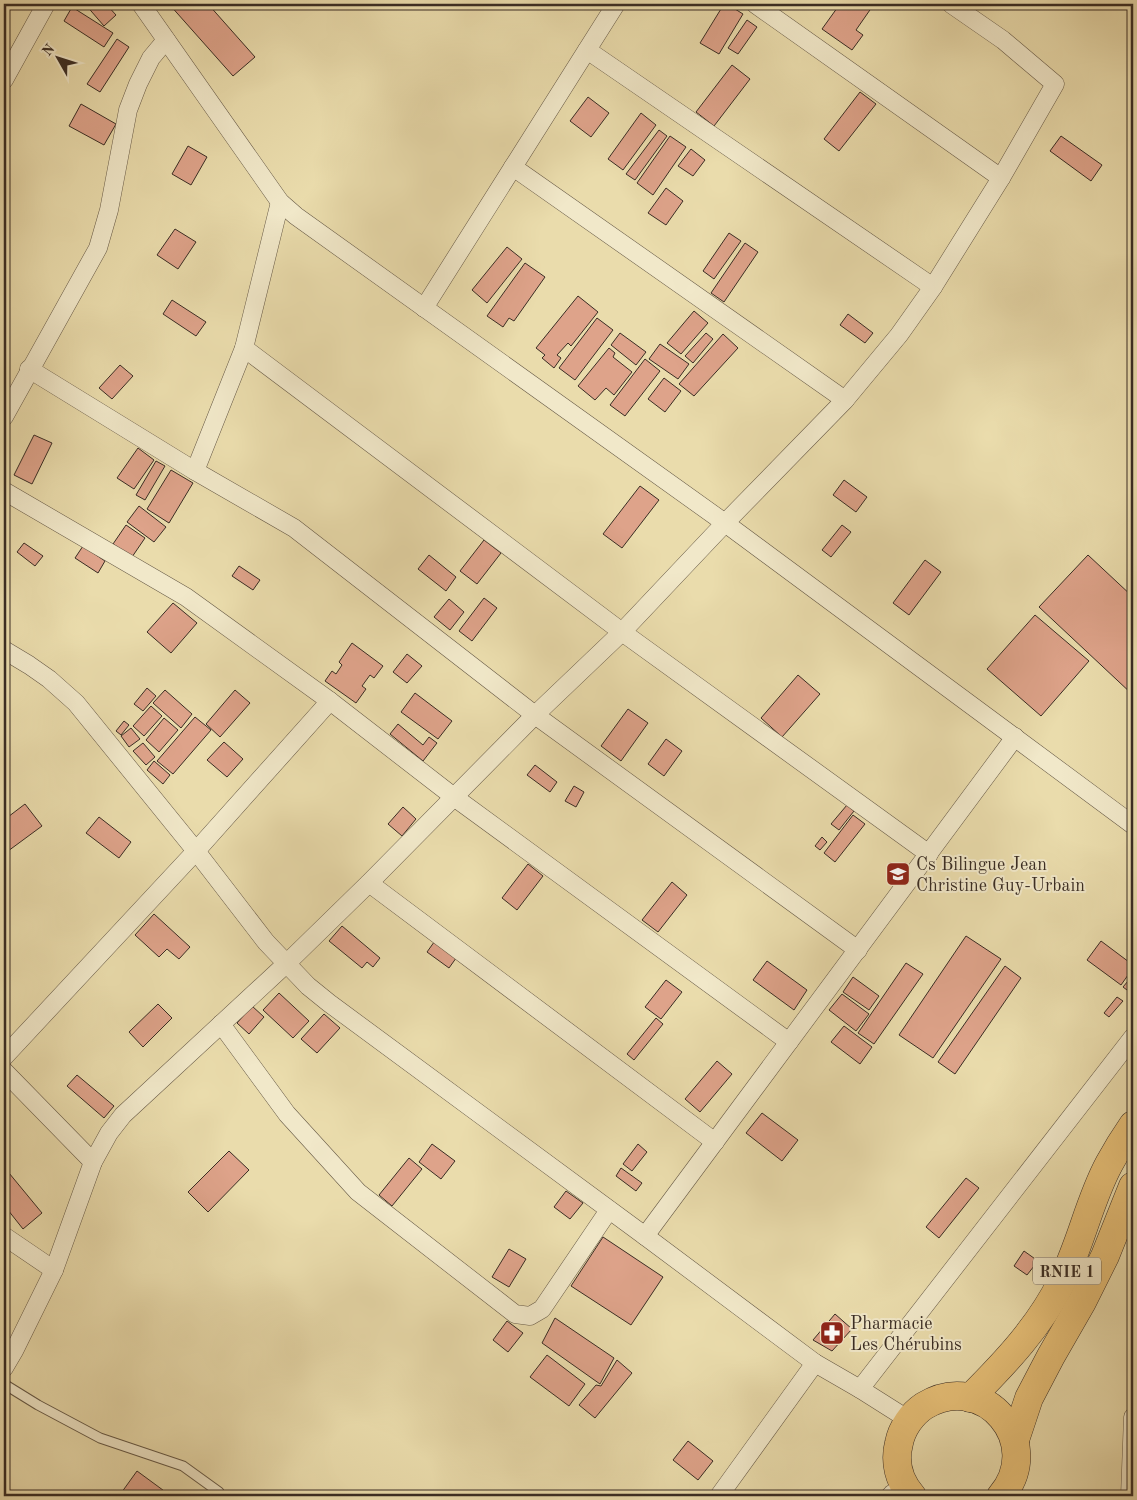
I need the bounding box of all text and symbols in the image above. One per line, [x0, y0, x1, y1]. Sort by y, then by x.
north arrow [32, 32, 82, 82]
text: N [40, 42, 58, 59]
place label: Cs Bilingue Jean Christine Guy-Urbain [916, 856, 1085, 895]
school or university icon: Cs Bilingue Jean Christine Guy-Urbain [885, 861, 911, 887]
road number: RNIE 1 [1033, 1258, 1101, 1284]
place label: Pharmacie Les Chérubins [850, 1315, 962, 1354]
pharmacy icon: Pharmacie Les Chérubins [819, 1320, 845, 1346]

